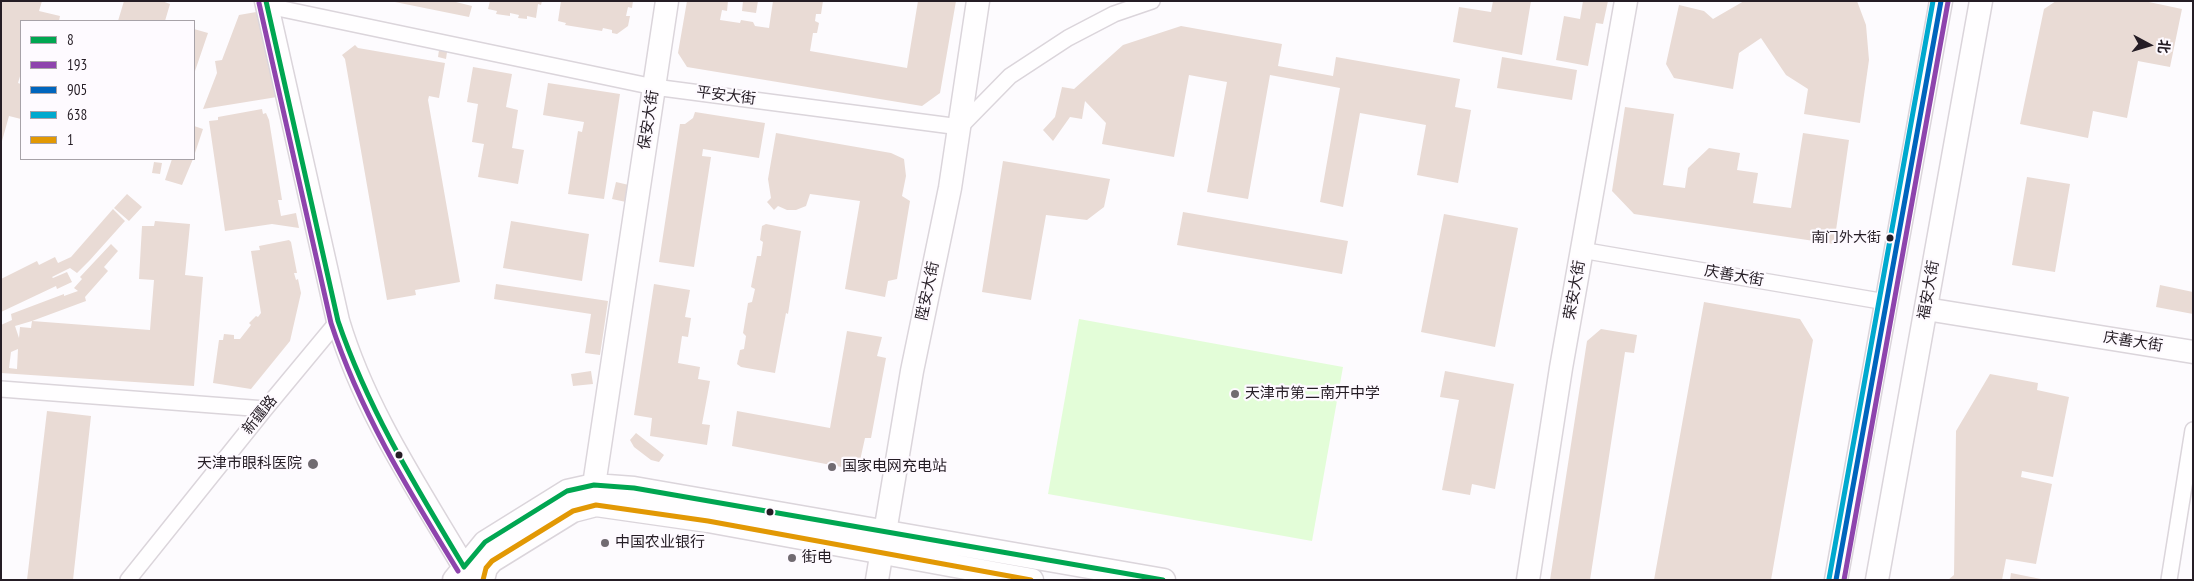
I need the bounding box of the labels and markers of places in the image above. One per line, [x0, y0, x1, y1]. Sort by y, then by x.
place label: 南门外大街 [1811, 230, 1881, 246]
marker: 南门外大街 [1885, 233, 1895, 243]
place label: 天津市第二南开中学 [1245, 385, 1380, 403]
marker: 天津市第二南开中学 [1229, 388, 1241, 400]
unlabelled marker [394, 450, 404, 460]
place label: 天津市眼科医院 [197, 455, 302, 473]
marker: 天津市眼科医院 [306, 457, 320, 471]
place label: 国家电网充电站 [842, 458, 947, 476]
marker: 国家电网充电站 [826, 461, 838, 473]
unlabelled marker [765, 507, 775, 517]
place label: 中国农业银行 [615, 534, 705, 552]
marker: 中国农业银行 [599, 537, 611, 549]
place label: 街电 [802, 549, 832, 567]
marker: 街电 [786, 552, 798, 564]

